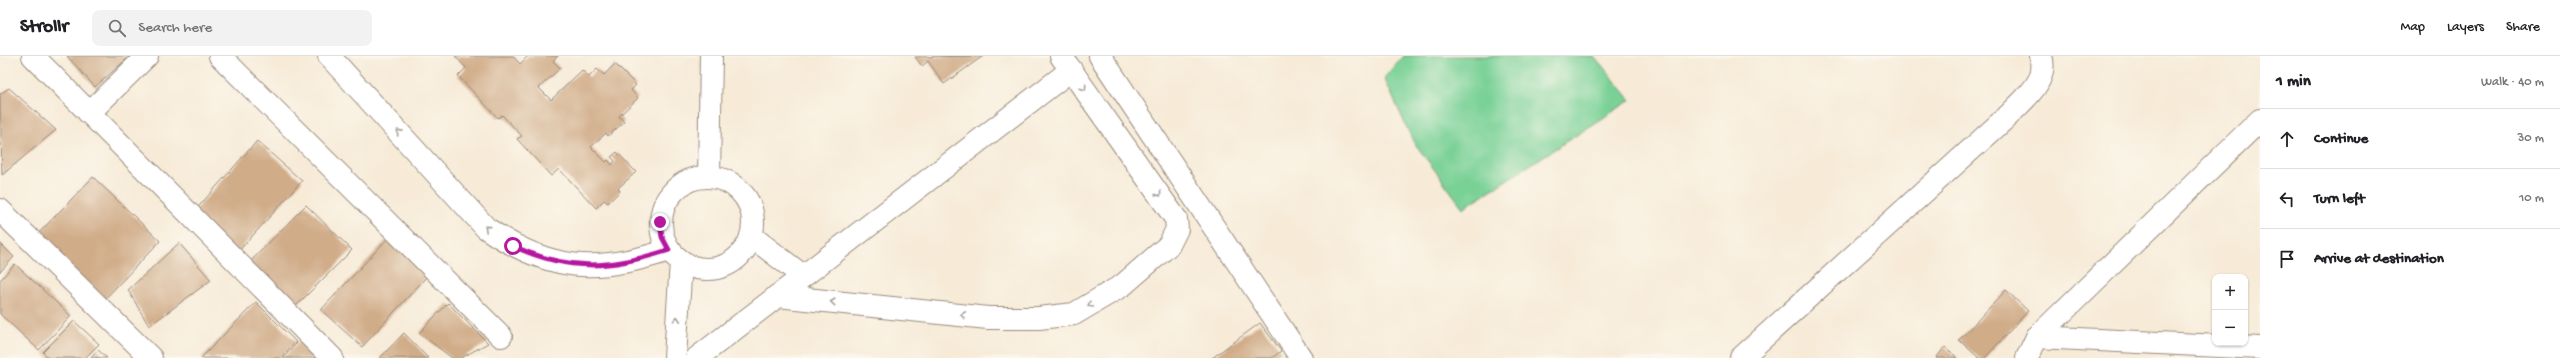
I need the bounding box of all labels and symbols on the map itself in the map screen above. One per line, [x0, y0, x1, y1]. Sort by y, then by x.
one-way arrow [1079, 83, 1086, 90]
one-way arrow [397, 130, 404, 137]
one-way arrow [1154, 190, 1162, 197]
route end [651, 213, 669, 231]
one-way arrow [484, 225, 492, 232]
route start [504, 237, 522, 255]
one-way arrow [830, 298, 836, 307]
one-way arrow [1087, 300, 1094, 308]
one-way arrow [960, 311, 966, 320]
one-way arrow [672, 316, 681, 322]

